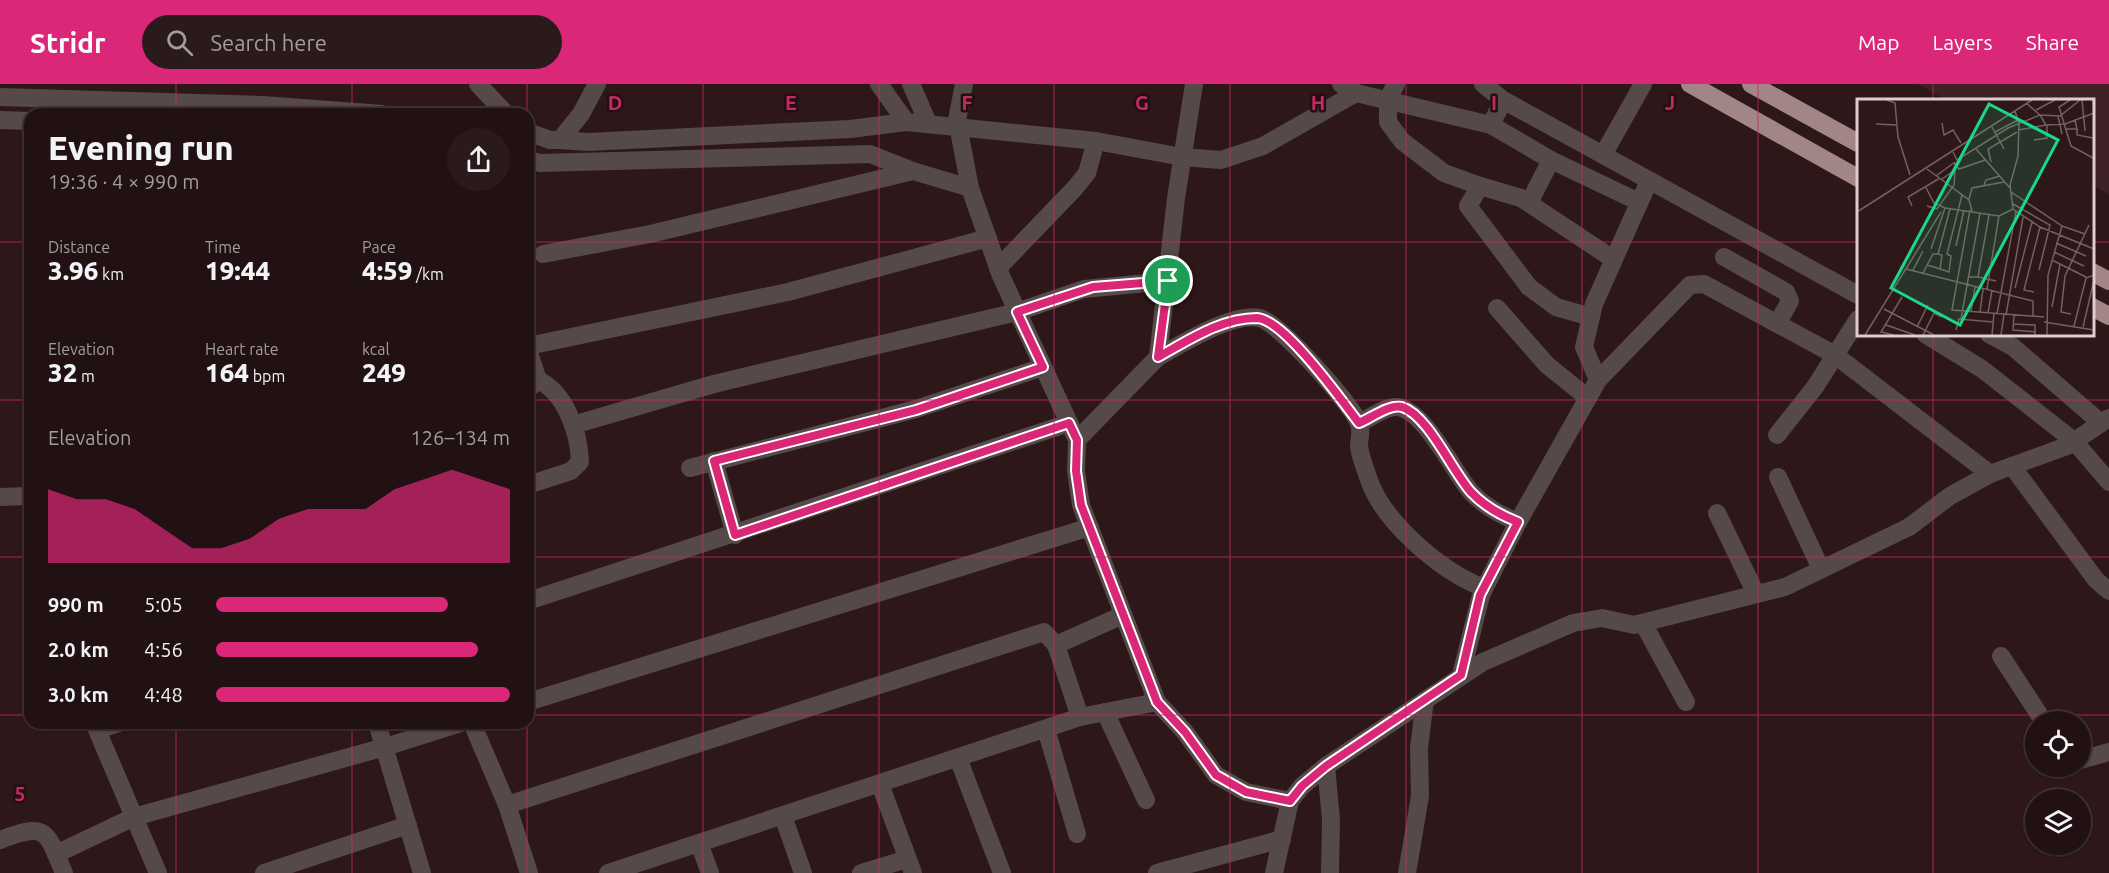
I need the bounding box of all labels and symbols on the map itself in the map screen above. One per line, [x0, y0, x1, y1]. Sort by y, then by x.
text: D [608, 91, 622, 114]
text: E [785, 91, 797, 114]
text: F [961, 91, 973, 114]
text: G [1135, 91, 1149, 114]
text: H [1311, 91, 1325, 114]
text: I [1491, 91, 1497, 114]
text: J [1665, 91, 1675, 114]
inset map [1857, 99, 2094, 336]
pin [1142, 255, 1193, 306]
text: 5 [14, 782, 26, 805]

